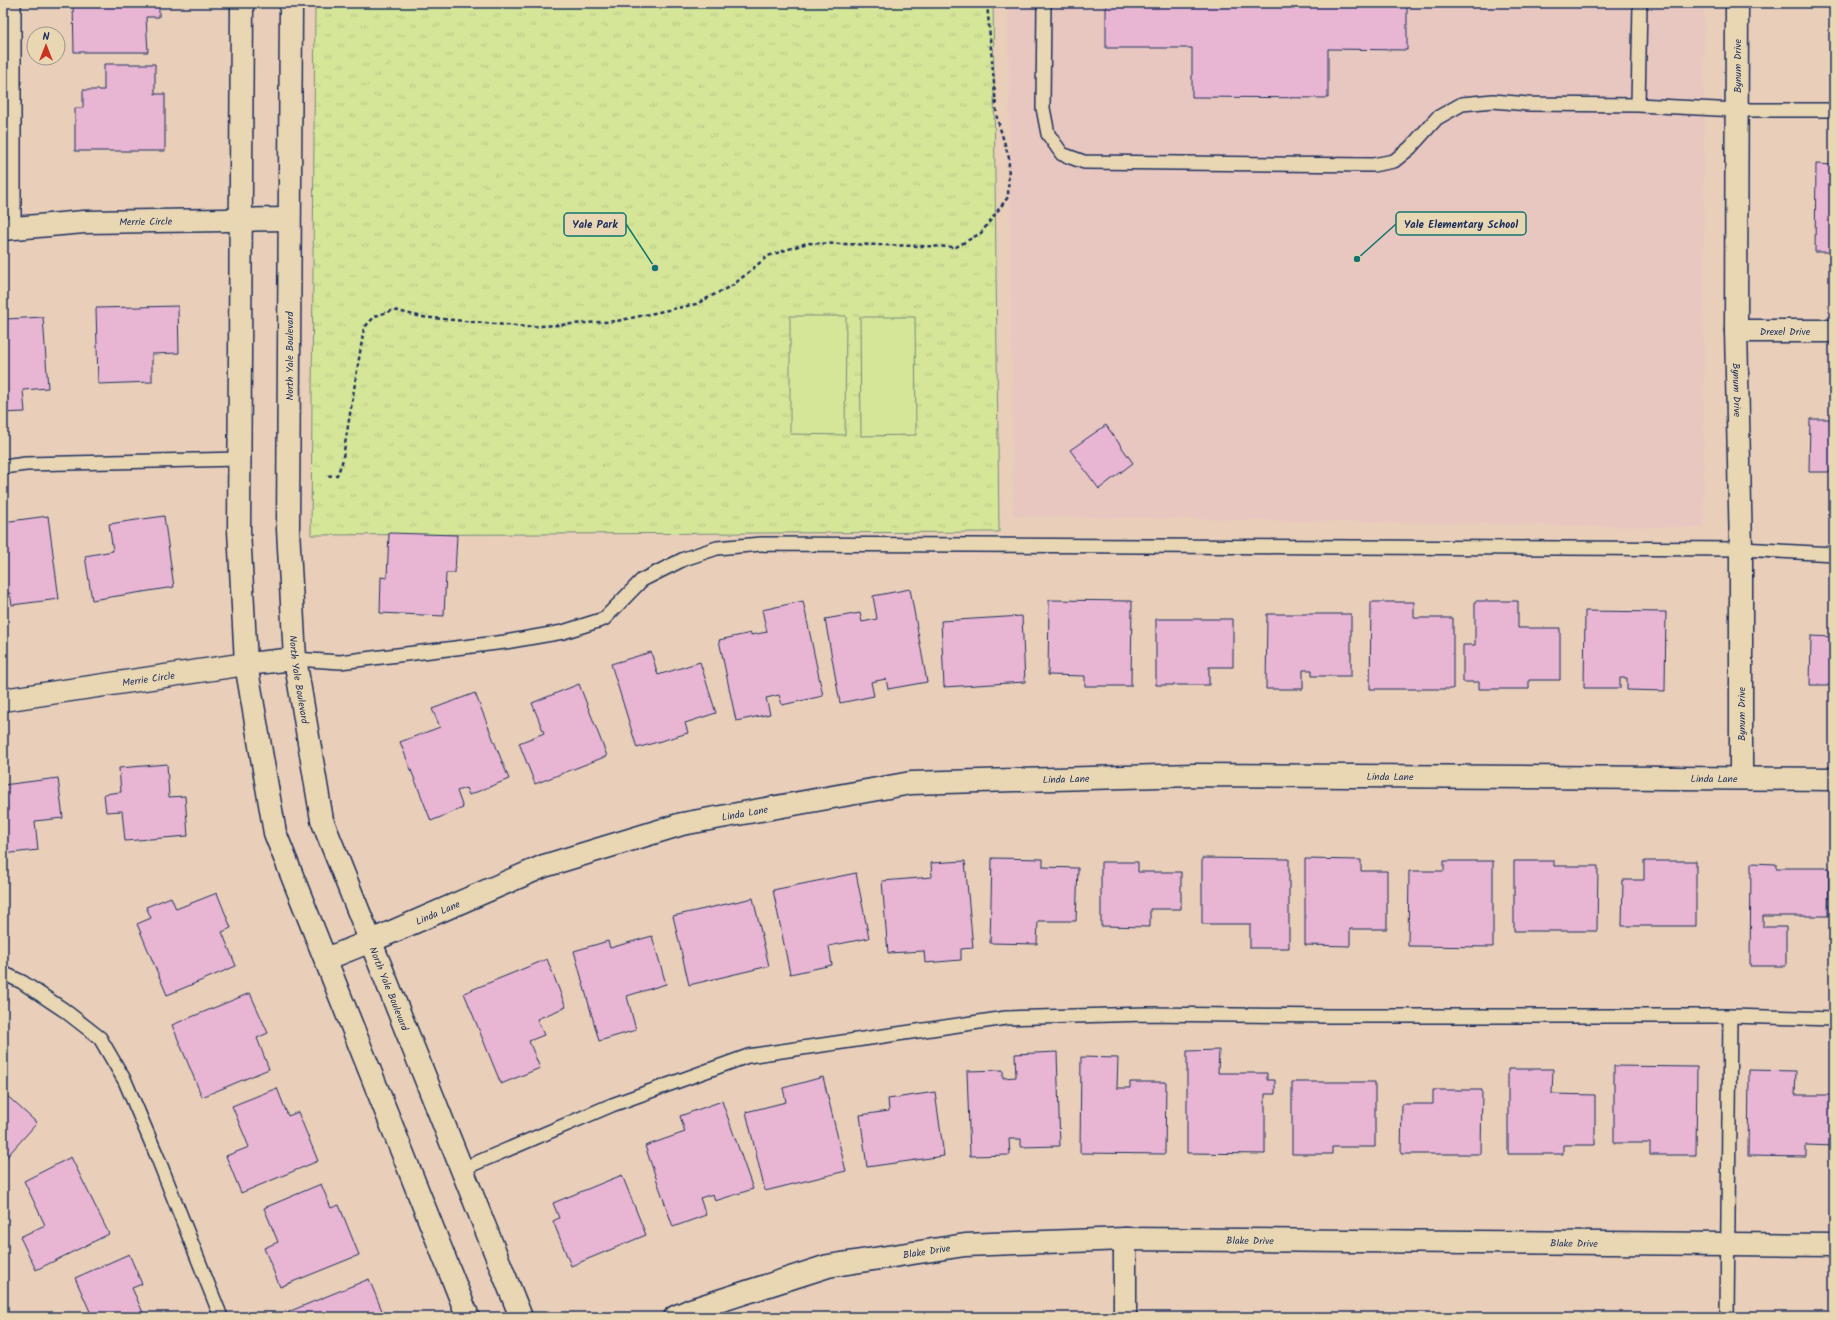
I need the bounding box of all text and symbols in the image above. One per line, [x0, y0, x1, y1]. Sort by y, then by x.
north arrow [26, 26, 66, 66]
text: N [43, 28, 50, 46]
street label: Bynum Drive [1730, 38, 1746, 93]
callout: Yale Elementary School [1396, 212, 1526, 235]
callout: Yale Park [564, 213, 626, 236]
street label: Merrie Circle [119, 214, 173, 230]
text: Yale Park [572, 216, 618, 234]
text: Yale Elementary School [1404, 216, 1518, 234]
street label: North Yale Boulevard [282, 310, 298, 401]
street label: Drexel Drive [1760, 324, 1811, 340]
street label: Bynum Drive [1728, 363, 1745, 418]
street label: North Yale Boulevard [285, 635, 313, 726]
street label: Merrie Circle [121, 668, 176, 691]
street label: Bynum Drive [1734, 686, 1750, 741]
street label: Linda Lane [1366, 769, 1414, 785]
street label: Linda Lane [1042, 771, 1090, 788]
street label: Linda Lane [1690, 771, 1738, 787]
street label: Linda Lane [720, 802, 770, 826]
street label: Linda Lane [413, 896, 463, 930]
street label: North Yale Boulevard [365, 945, 413, 1034]
street label: Blake Drive [1226, 1233, 1274, 1249]
street label: Blake Drive [1550, 1236, 1598, 1252]
street label: Blake Drive [902, 1240, 952, 1263]

